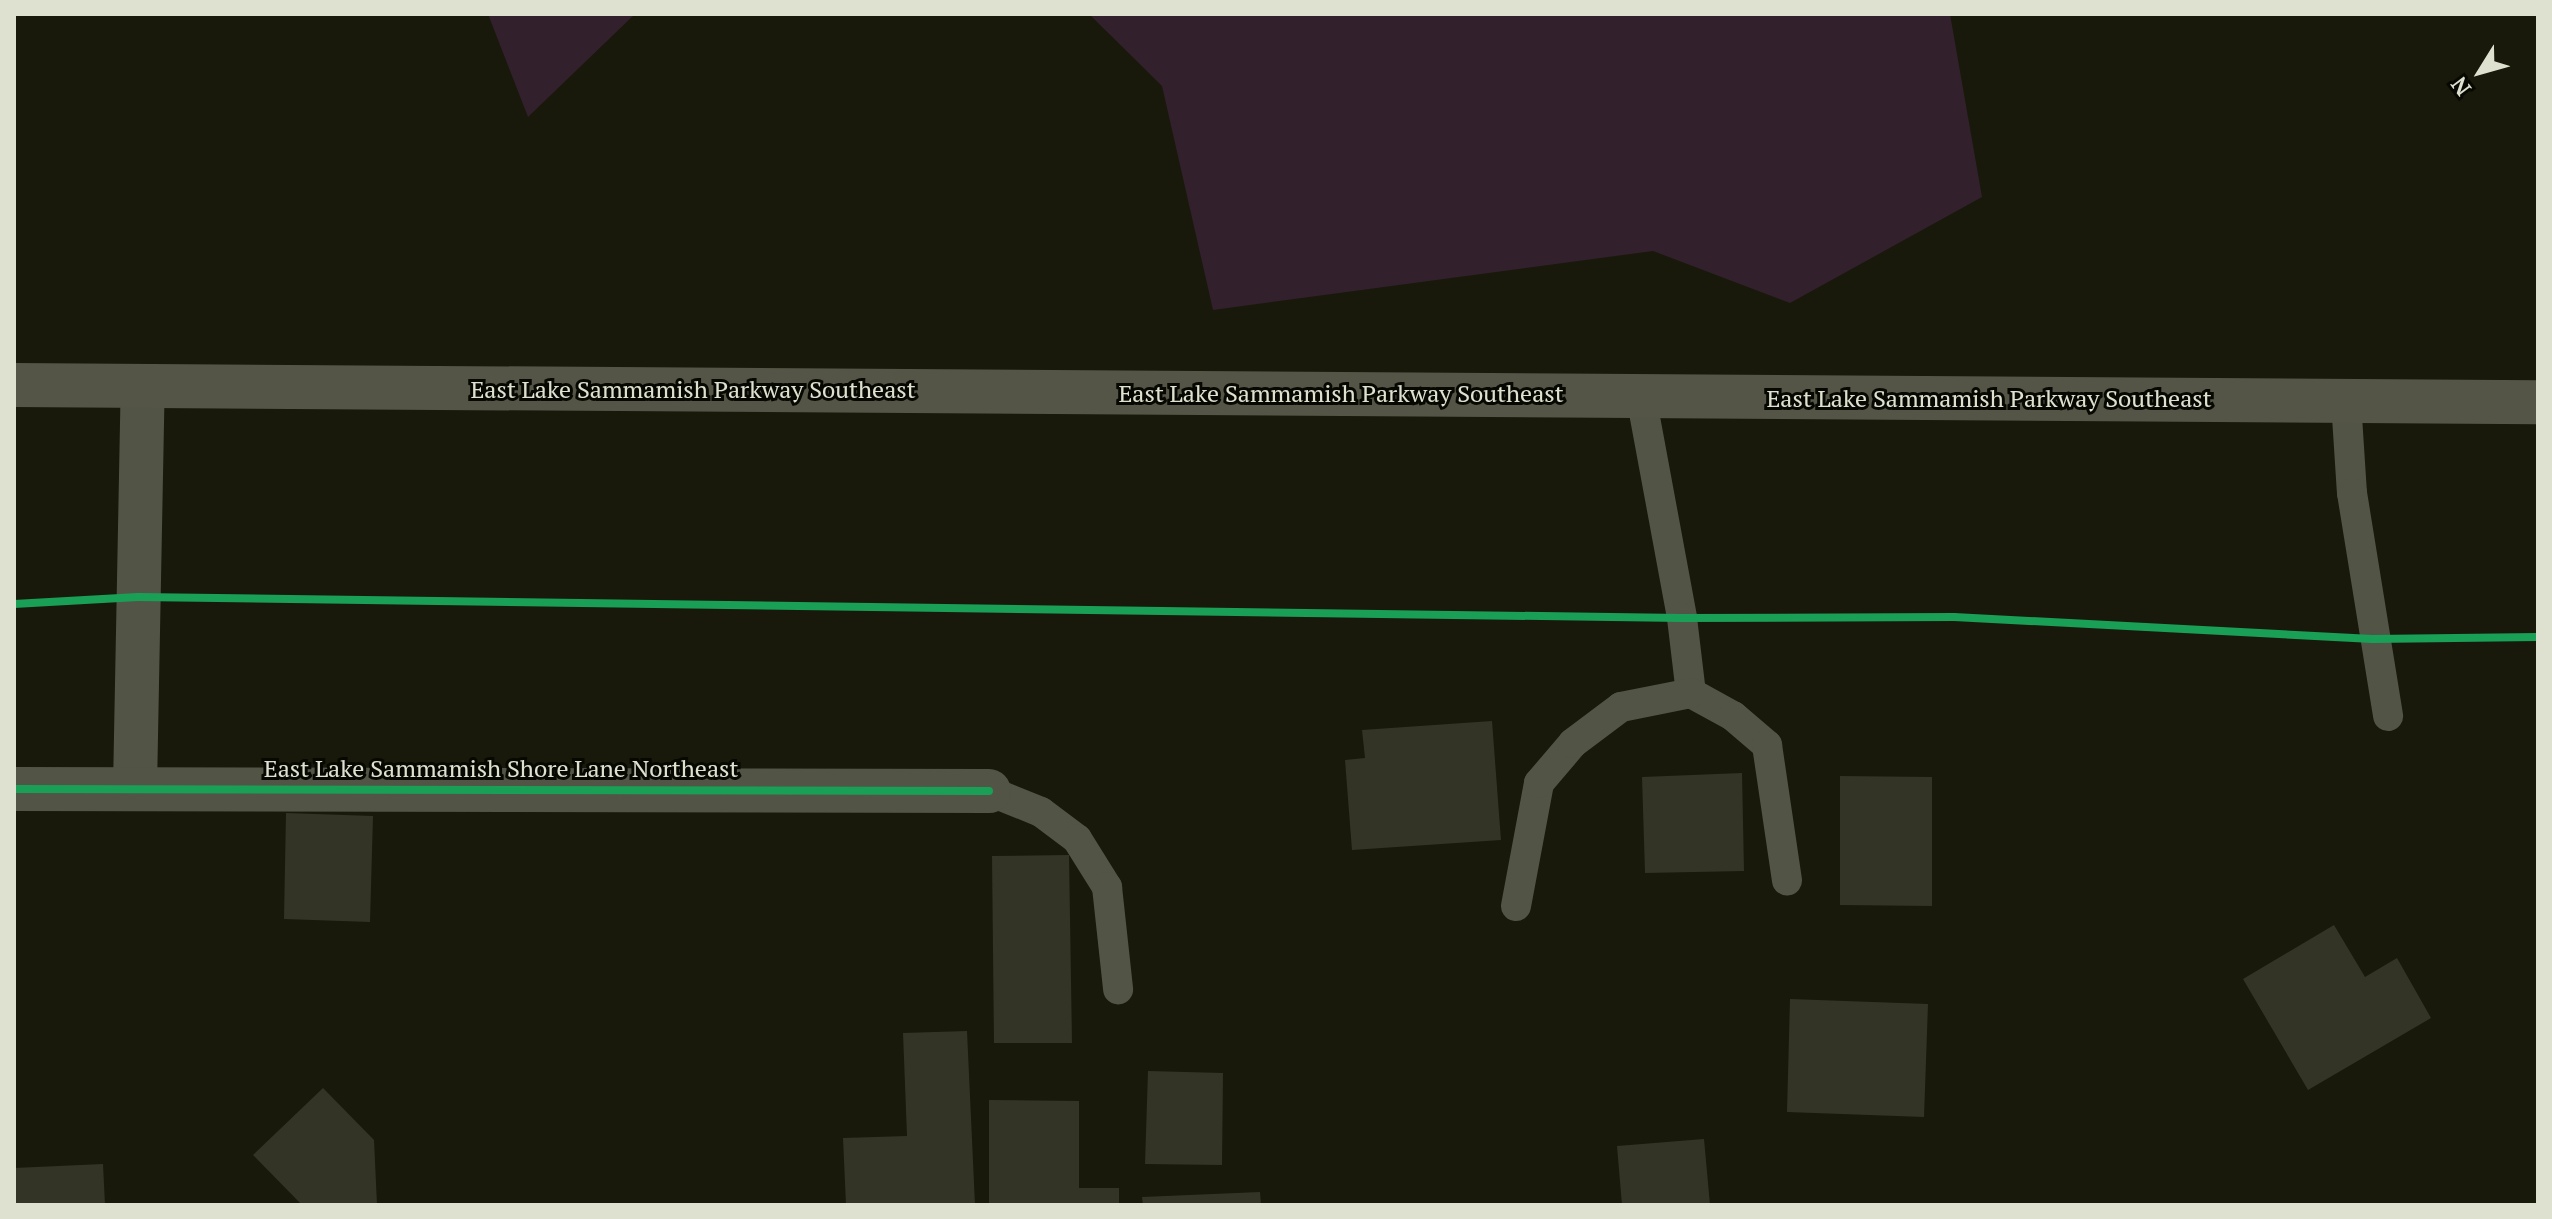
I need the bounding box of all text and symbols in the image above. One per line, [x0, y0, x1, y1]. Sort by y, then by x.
north arrow [2440, 32, 2520, 112]
text: N [2444, 71, 2477, 102]
street label: East Lake Sammamish Parkway Southeast [470, 376, 916, 404]
street label: East Lake Sammamish Parkway Southeast [1118, 380, 1564, 408]
street label: East Lake Sammamish Parkway Southeast [1766, 385, 2212, 413]
street label: East Lake Sammamish Shore Lane Northeast [264, 755, 738, 783]

